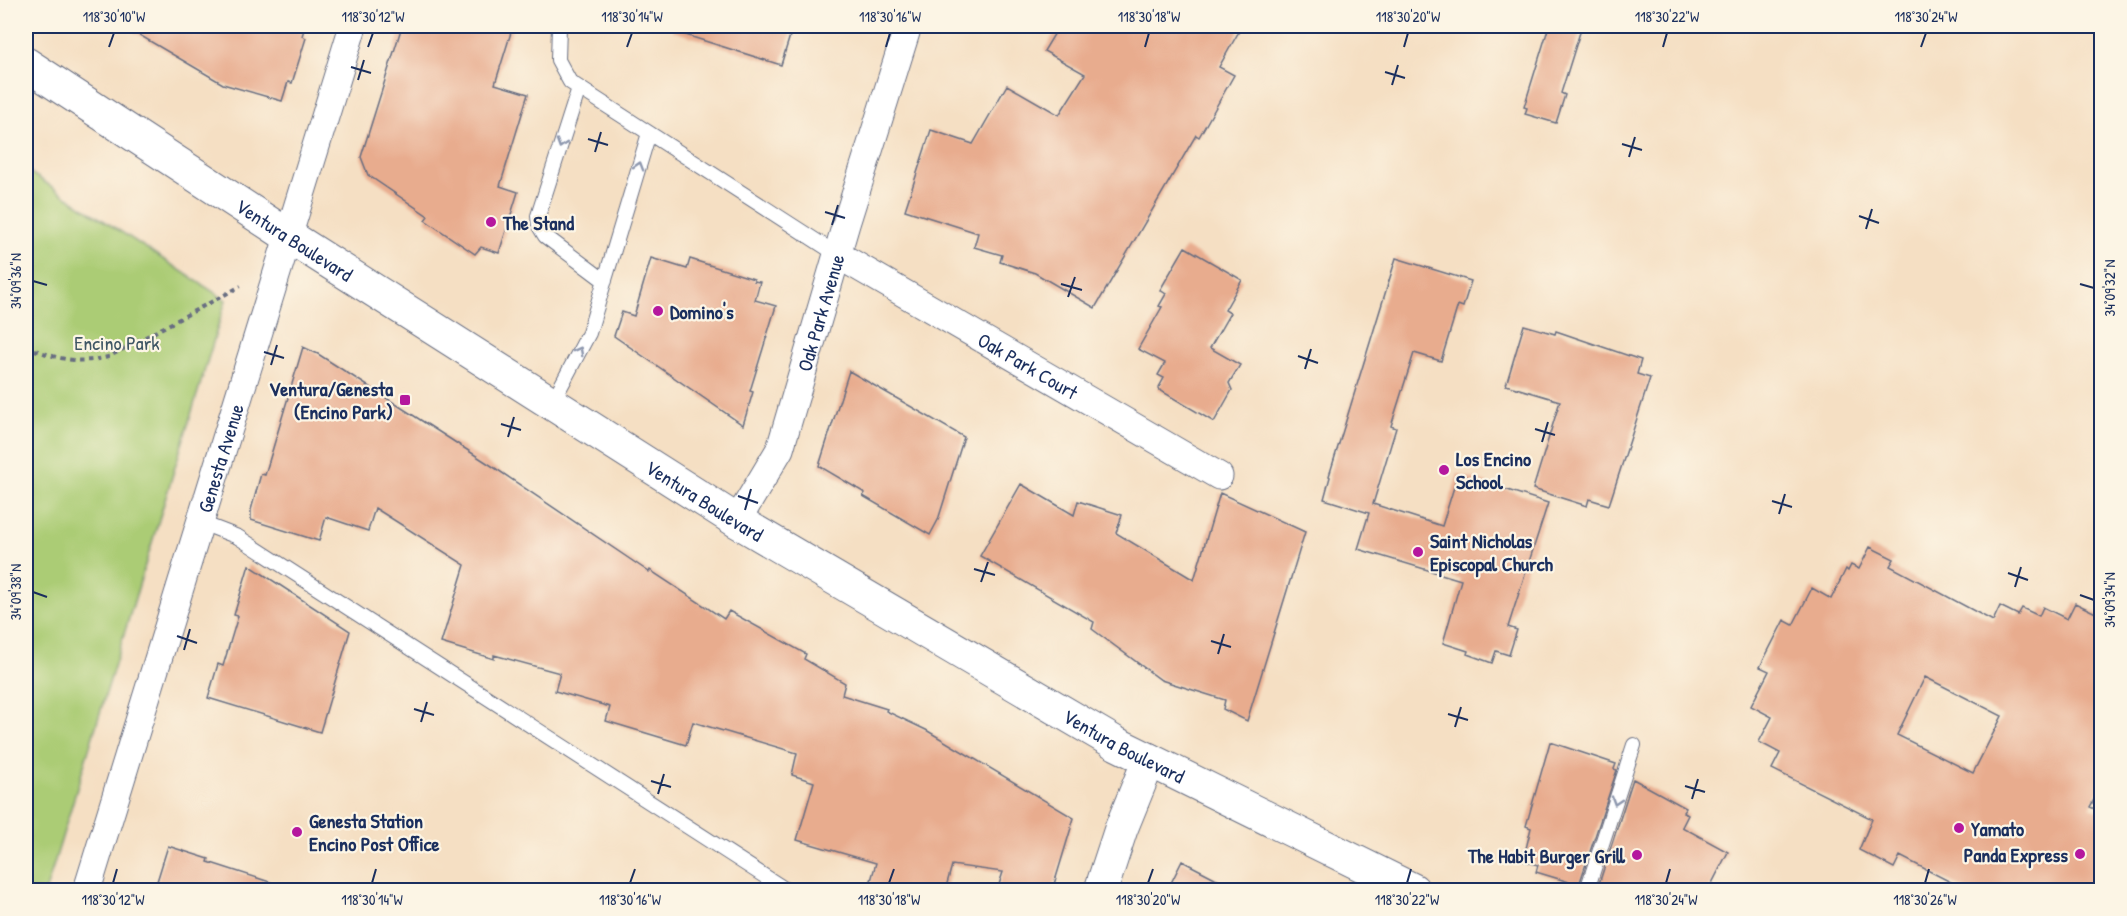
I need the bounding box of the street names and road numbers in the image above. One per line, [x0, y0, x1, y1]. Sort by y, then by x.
street label: Ventura Boulevard [231, 192, 359, 287]
street label: Oak Park Avenue [790, 251, 850, 374]
street label: Oak Park Court [973, 326, 1084, 406]
street label: Genesta Avenue [191, 400, 249, 516]
street label: Ventura Boulevard [641, 453, 769, 547]
street label: Ventura Boulevard [1058, 702, 1190, 789]

